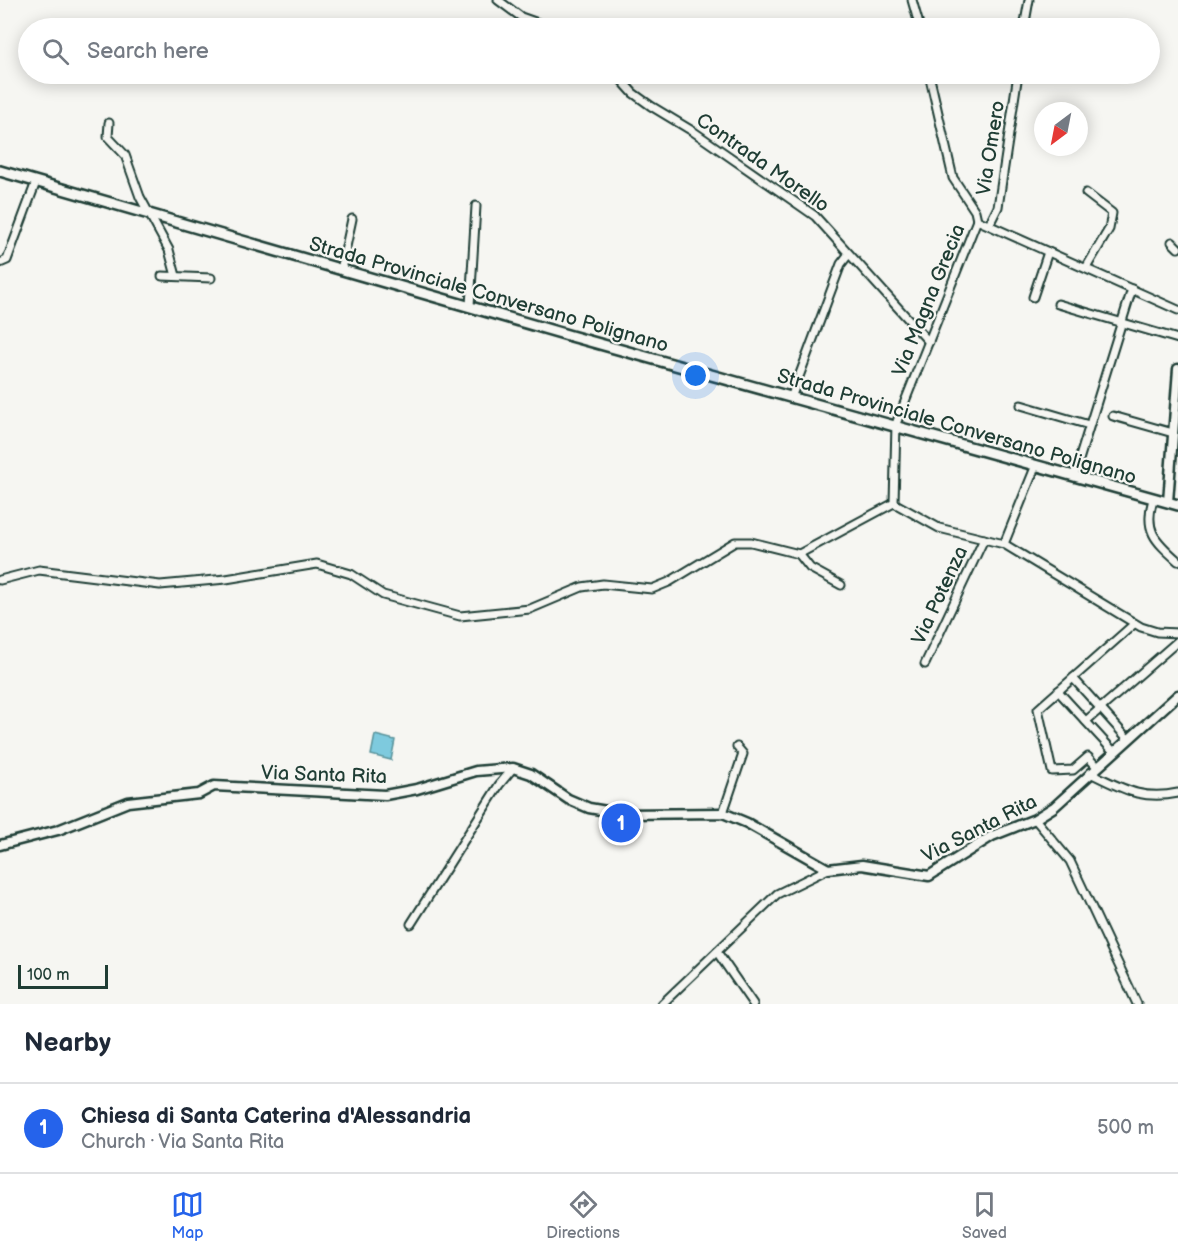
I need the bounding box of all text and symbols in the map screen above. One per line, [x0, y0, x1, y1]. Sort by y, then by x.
search box [18, 18, 1160, 84]
icon: search [39, 35, 72, 68]
text: Search here [87, 38, 209, 65]
street label: Via Omero [972, 99, 1010, 197]
north arrow [1034, 102, 1088, 156]
street label: Contrada Morello [691, 108, 834, 218]
street label: Via Magna Grecia [887, 221, 970, 380]
street label: Strada Provinciale Conversano Polignano [306, 232, 671, 358]
your location [681, 361, 710, 390]
street label: Strada Provinciale Conversano Polignano [774, 364, 1139, 490]
street label: Via Potenza [907, 542, 973, 649]
street label: Via Santa Rita [261, 761, 387, 789]
street label: Via Santa Rita [918, 790, 1041, 868]
pin: 1 [602, 800, 640, 846]
scale bar [18, 962, 108, 990]
text: 100 m [27, 966, 70, 985]
text: Nearby [24, 1028, 111, 1059]
text: Chiesa di Santa Caterina d'Alessandria [81, 1103, 471, 1130]
text: 1 [39, 1116, 48, 1140]
text: 500 m [1097, 1116, 1154, 1140]
text: Church · Via Santa Rita [81, 1130, 284, 1154]
tab: Map [171, 1188, 204, 1243]
tab: Directions [546, 1188, 620, 1243]
tab: Saved [962, 1188, 1007, 1243]

